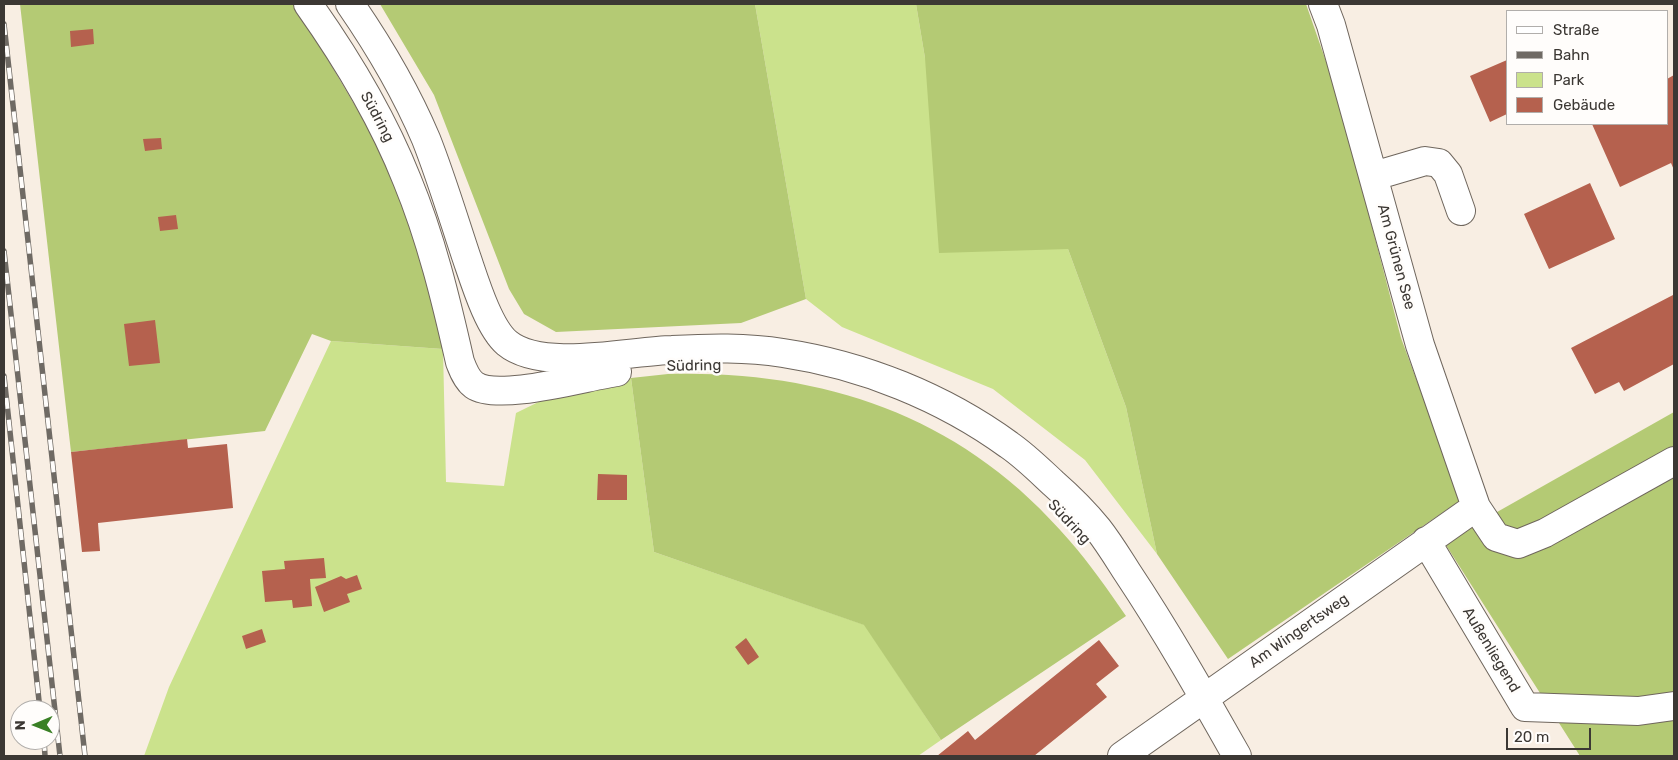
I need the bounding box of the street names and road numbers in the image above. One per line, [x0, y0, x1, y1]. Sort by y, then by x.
street label: Südring [356, 89, 398, 145]
street label: Am Grünen See [1373, 202, 1419, 312]
street label: Südring [667, 357, 721, 375]
street label: Südring [1044, 496, 1094, 548]
street label: Am Wingertsweg [1246, 590, 1352, 672]
street label: Außenliegend [1458, 604, 1524, 696]

